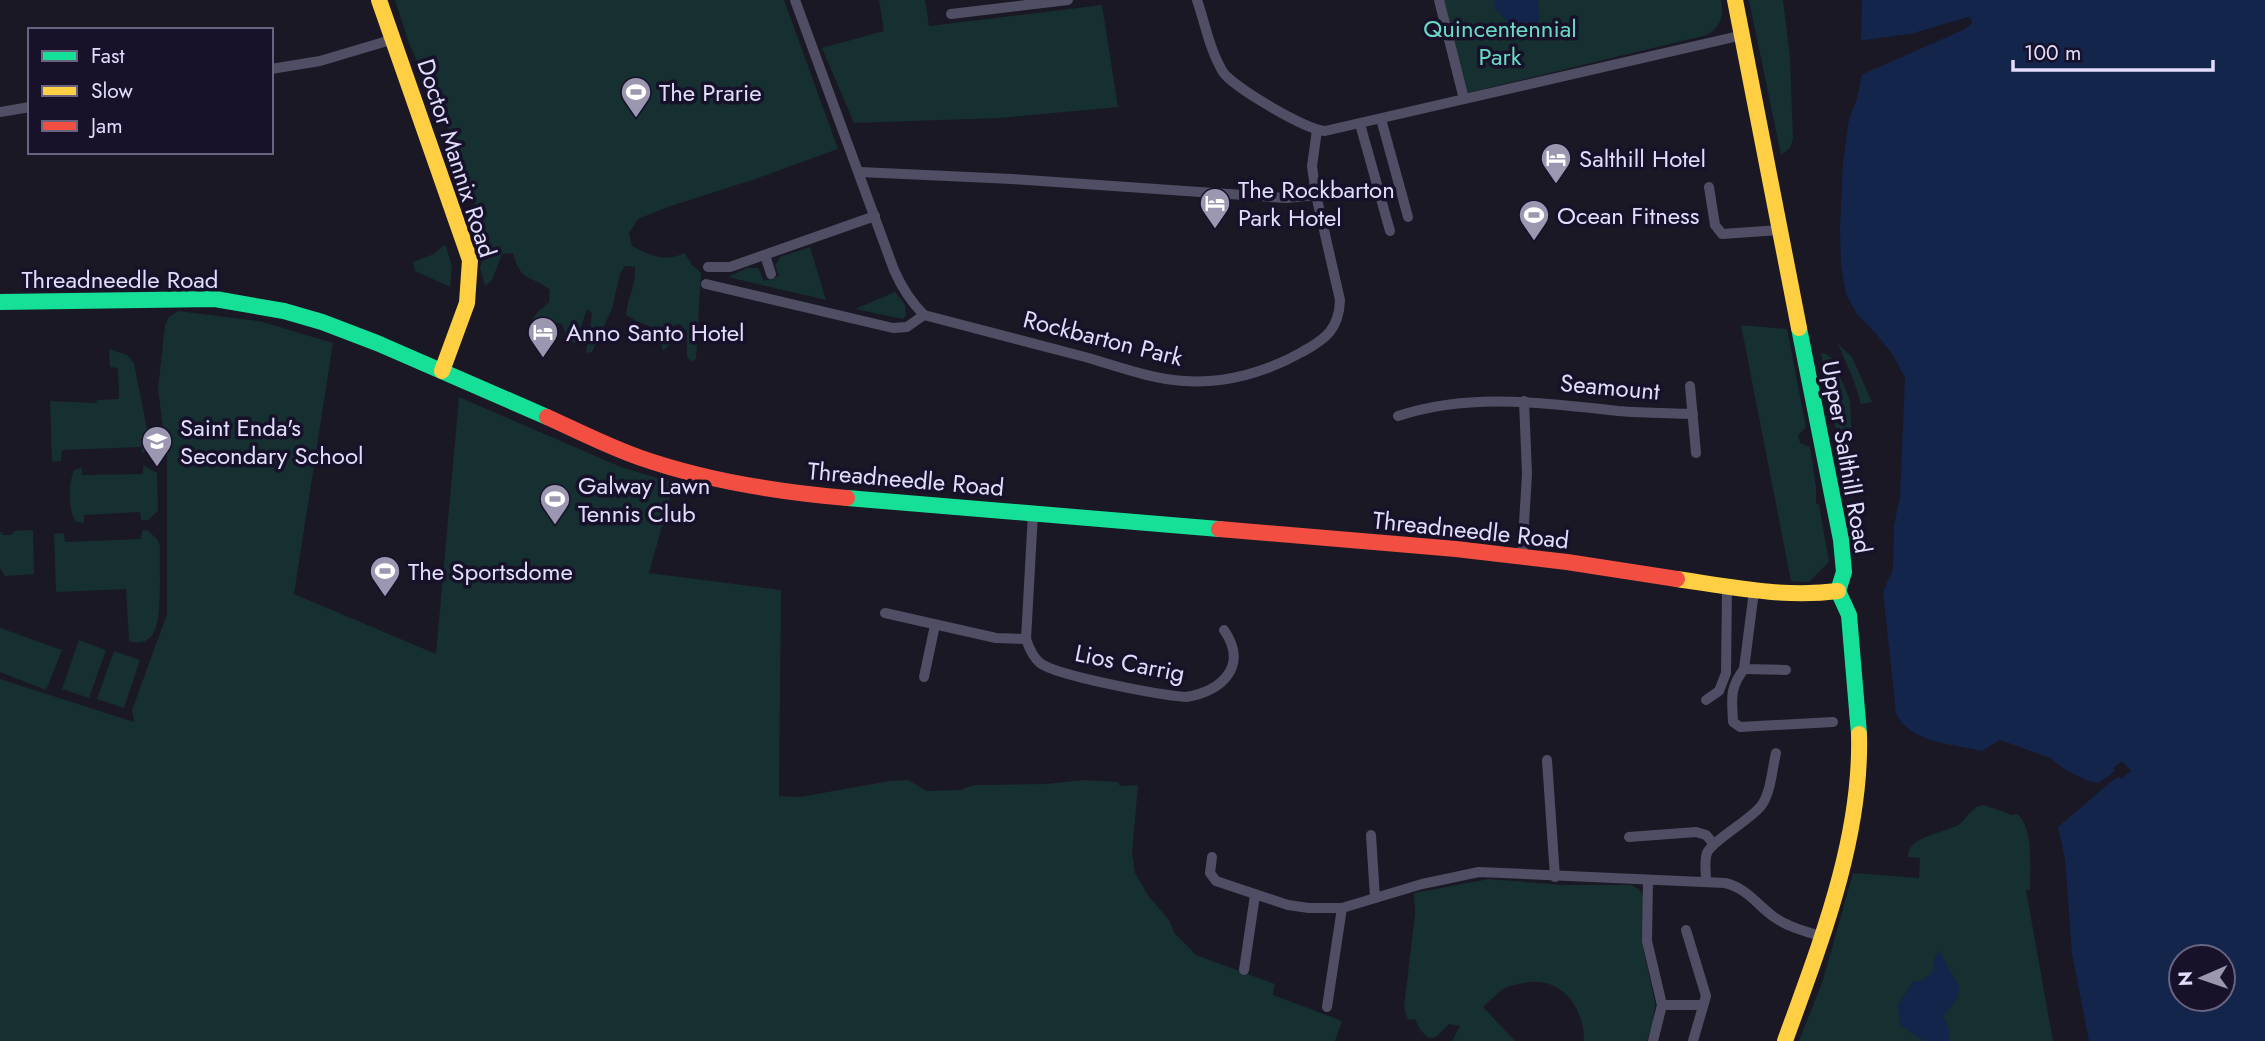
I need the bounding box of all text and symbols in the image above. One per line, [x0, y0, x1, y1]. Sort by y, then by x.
park label: Quincentennial Park [1423, 11, 1577, 74]
legend [28, 28, 273, 154]
scale bar [2013, 28, 2212, 72]
text: 100 m [2024, 38, 2081, 68]
text: Fast [91, 41, 124, 71]
street label: Doctor Mannix Road [408, 54, 506, 262]
sports icon: The Prarie [619, 75, 653, 119]
place label: The Prarie [659, 75, 762, 110]
text: Slow [91, 76, 133, 106]
text: Jam [88, 111, 123, 141]
hotel icon: Salthill Hotel [1539, 141, 1573, 185]
place label: Salthill Hotel [1579, 141, 1706, 176]
place label: The Rockbarton Park Hotel [1238, 172, 1395, 235]
hotel icon: The Rockbarton Park Hotel [1198, 186, 1232, 230]
sports icon: Ocean Fitness [1517, 198, 1551, 242]
place label: Ocean Fitness [1557, 198, 1699, 233]
street label: Threadneedle Road [21, 262, 219, 297]
street label: Rockbarton Park [1019, 301, 1187, 375]
hotel icon: Anno Santo Hotel [526, 315, 560, 359]
place label: Anno Santo Hotel [566, 315, 745, 350]
street label: Upper Salthill Road [1813, 358, 1881, 556]
street label: Seamount [1559, 365, 1661, 409]
place label: Saint Enda's Secondary School [180, 410, 364, 473]
school or university icon: Saint Enda's Secondary School [140, 424, 174, 468]
street label: Threadneedle Road [806, 453, 1006, 505]
place label: Galway Lawn Tennis Club [578, 468, 710, 531]
sports icon: Galway Lawn Tennis Club [538, 482, 572, 526]
street label: Threadneedle Road [1371, 502, 1571, 558]
sports icon: The Sportsdome [368, 554, 402, 598]
place label: The Sportsdome [408, 554, 573, 589]
street label: Lios Carrig [1072, 635, 1188, 691]
north arrow [2167, 943, 2237, 1013]
text: N [2172, 971, 2199, 987]

